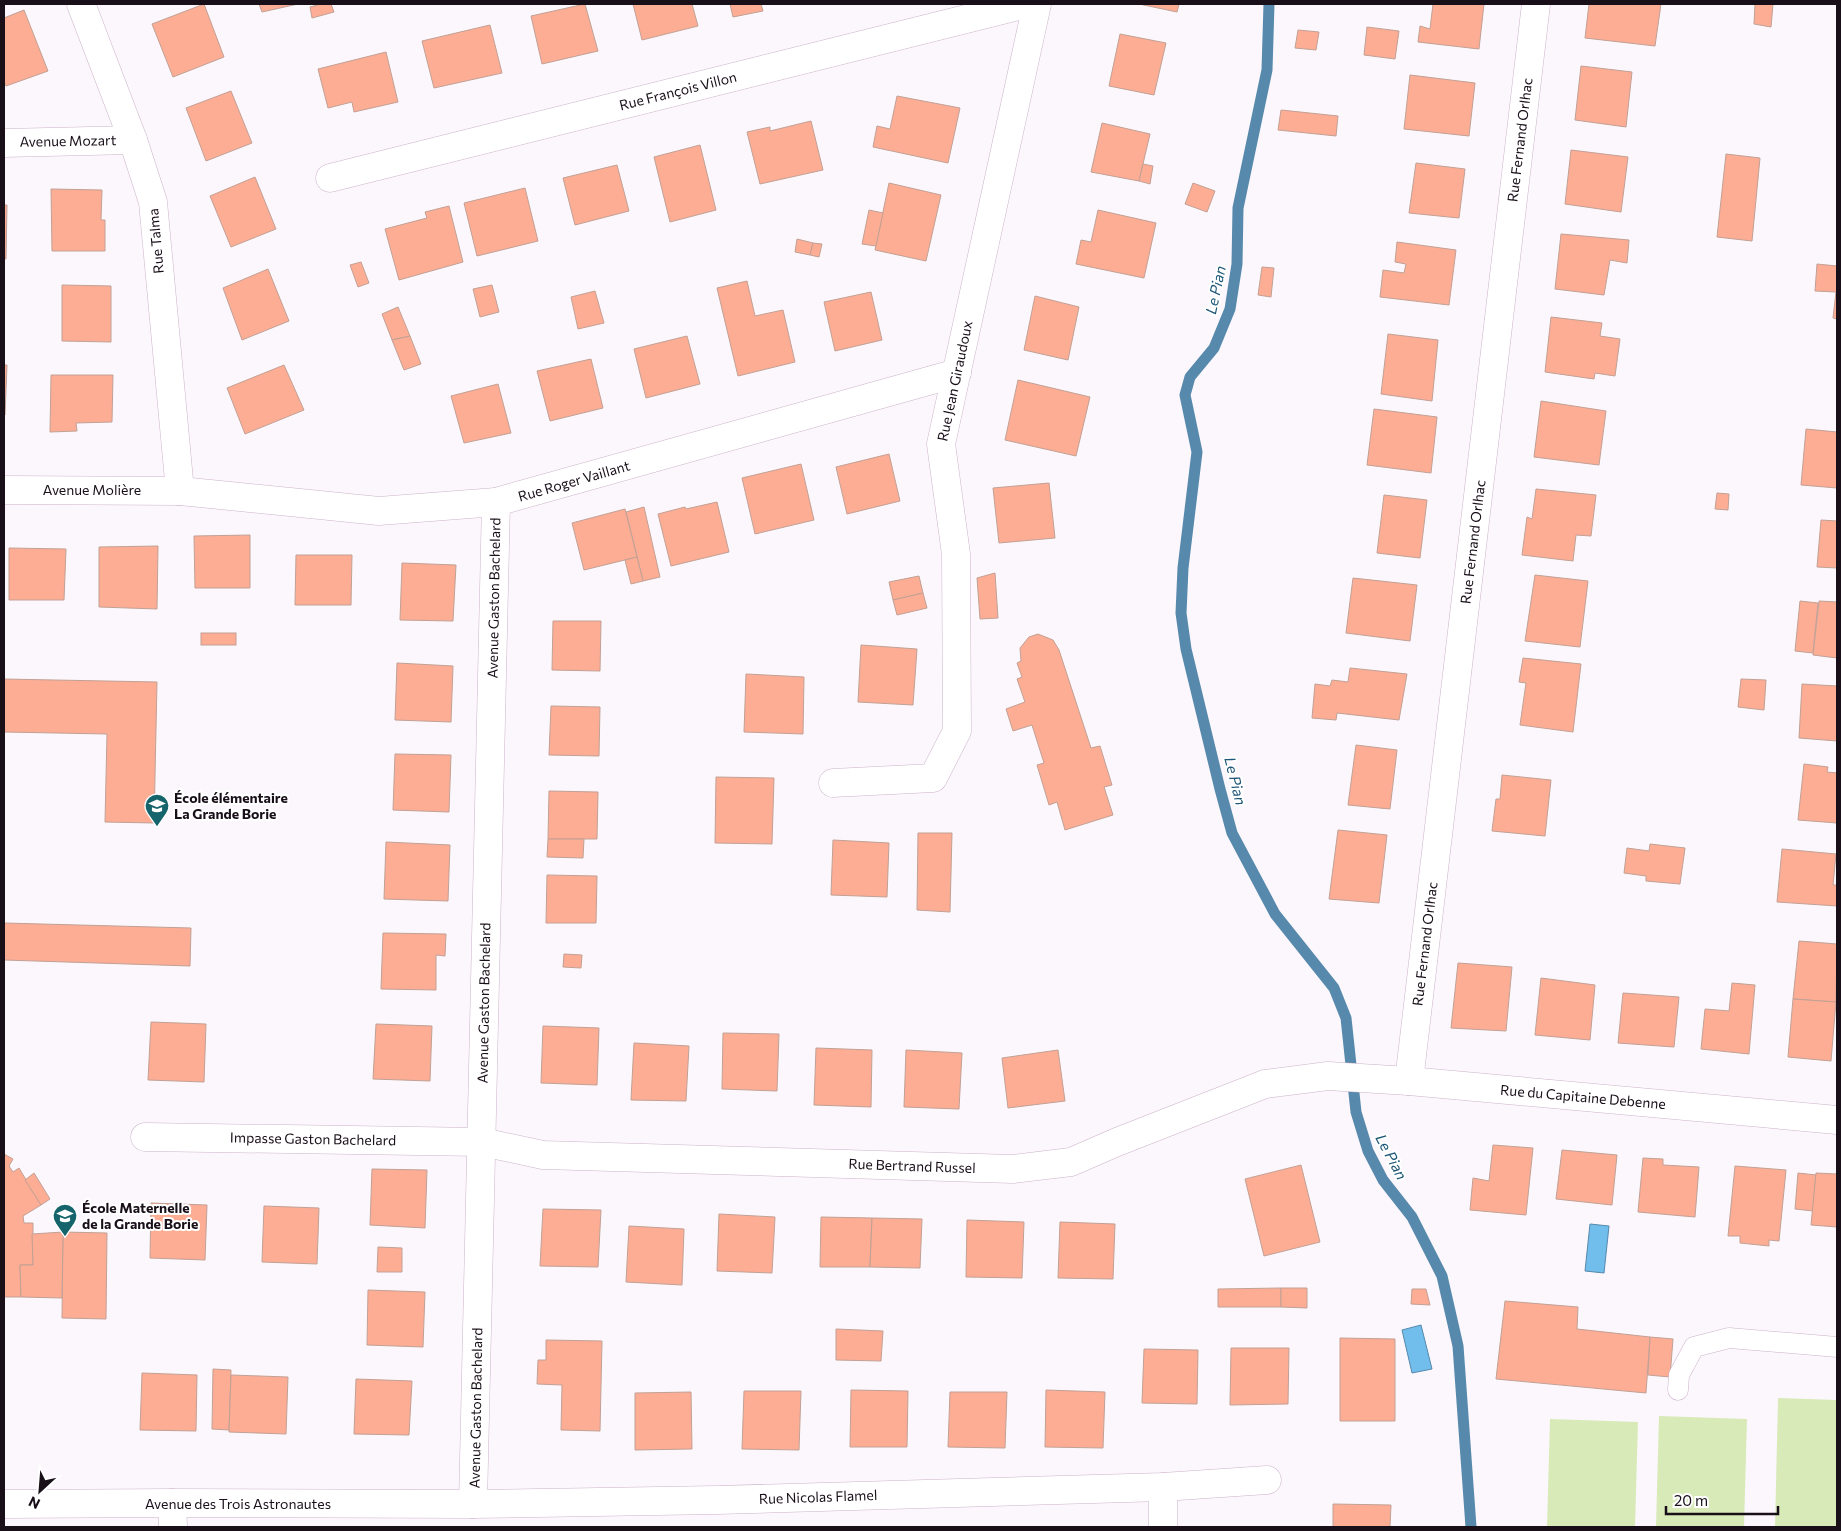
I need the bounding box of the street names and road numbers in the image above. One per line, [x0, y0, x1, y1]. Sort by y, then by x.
street label: Rue François Villon [617, 68, 738, 113]
street label: Rue Fernand Orlhac [1503, 77, 1536, 203]
street label: Avenue Mozart [20, 131, 117, 150]
street label: Rue Talma [144, 208, 167, 274]
street label: Rue Jean Giraudoux [933, 319, 976, 443]
street label: Rue Roger Vaillant [516, 456, 632, 505]
street label: Rue Fernand Orlhac [1456, 479, 1489, 605]
street label: Avenue Molière [43, 481, 141, 498]
street label: Avenue Gaston Bachelard [484, 517, 503, 679]
street label: Rue Fernand Orlhac [1408, 881, 1441, 1007]
street label: Avenue Gaston Bachelard [474, 922, 493, 1084]
street label: Rue du Capitaine Debenne [1500, 1081, 1667, 1112]
street label: Impasse Gaston Bachelard [230, 1129, 396, 1148]
street label: Rue Bertrand Russel [848, 1155, 976, 1176]
street label: Avenue Gaston Bachelard [466, 1327, 485, 1489]
street label: Rue Nicolas Flamel [758, 1486, 878, 1507]
street label: Avenue des Trois Astronautes [145, 1495, 331, 1512]

